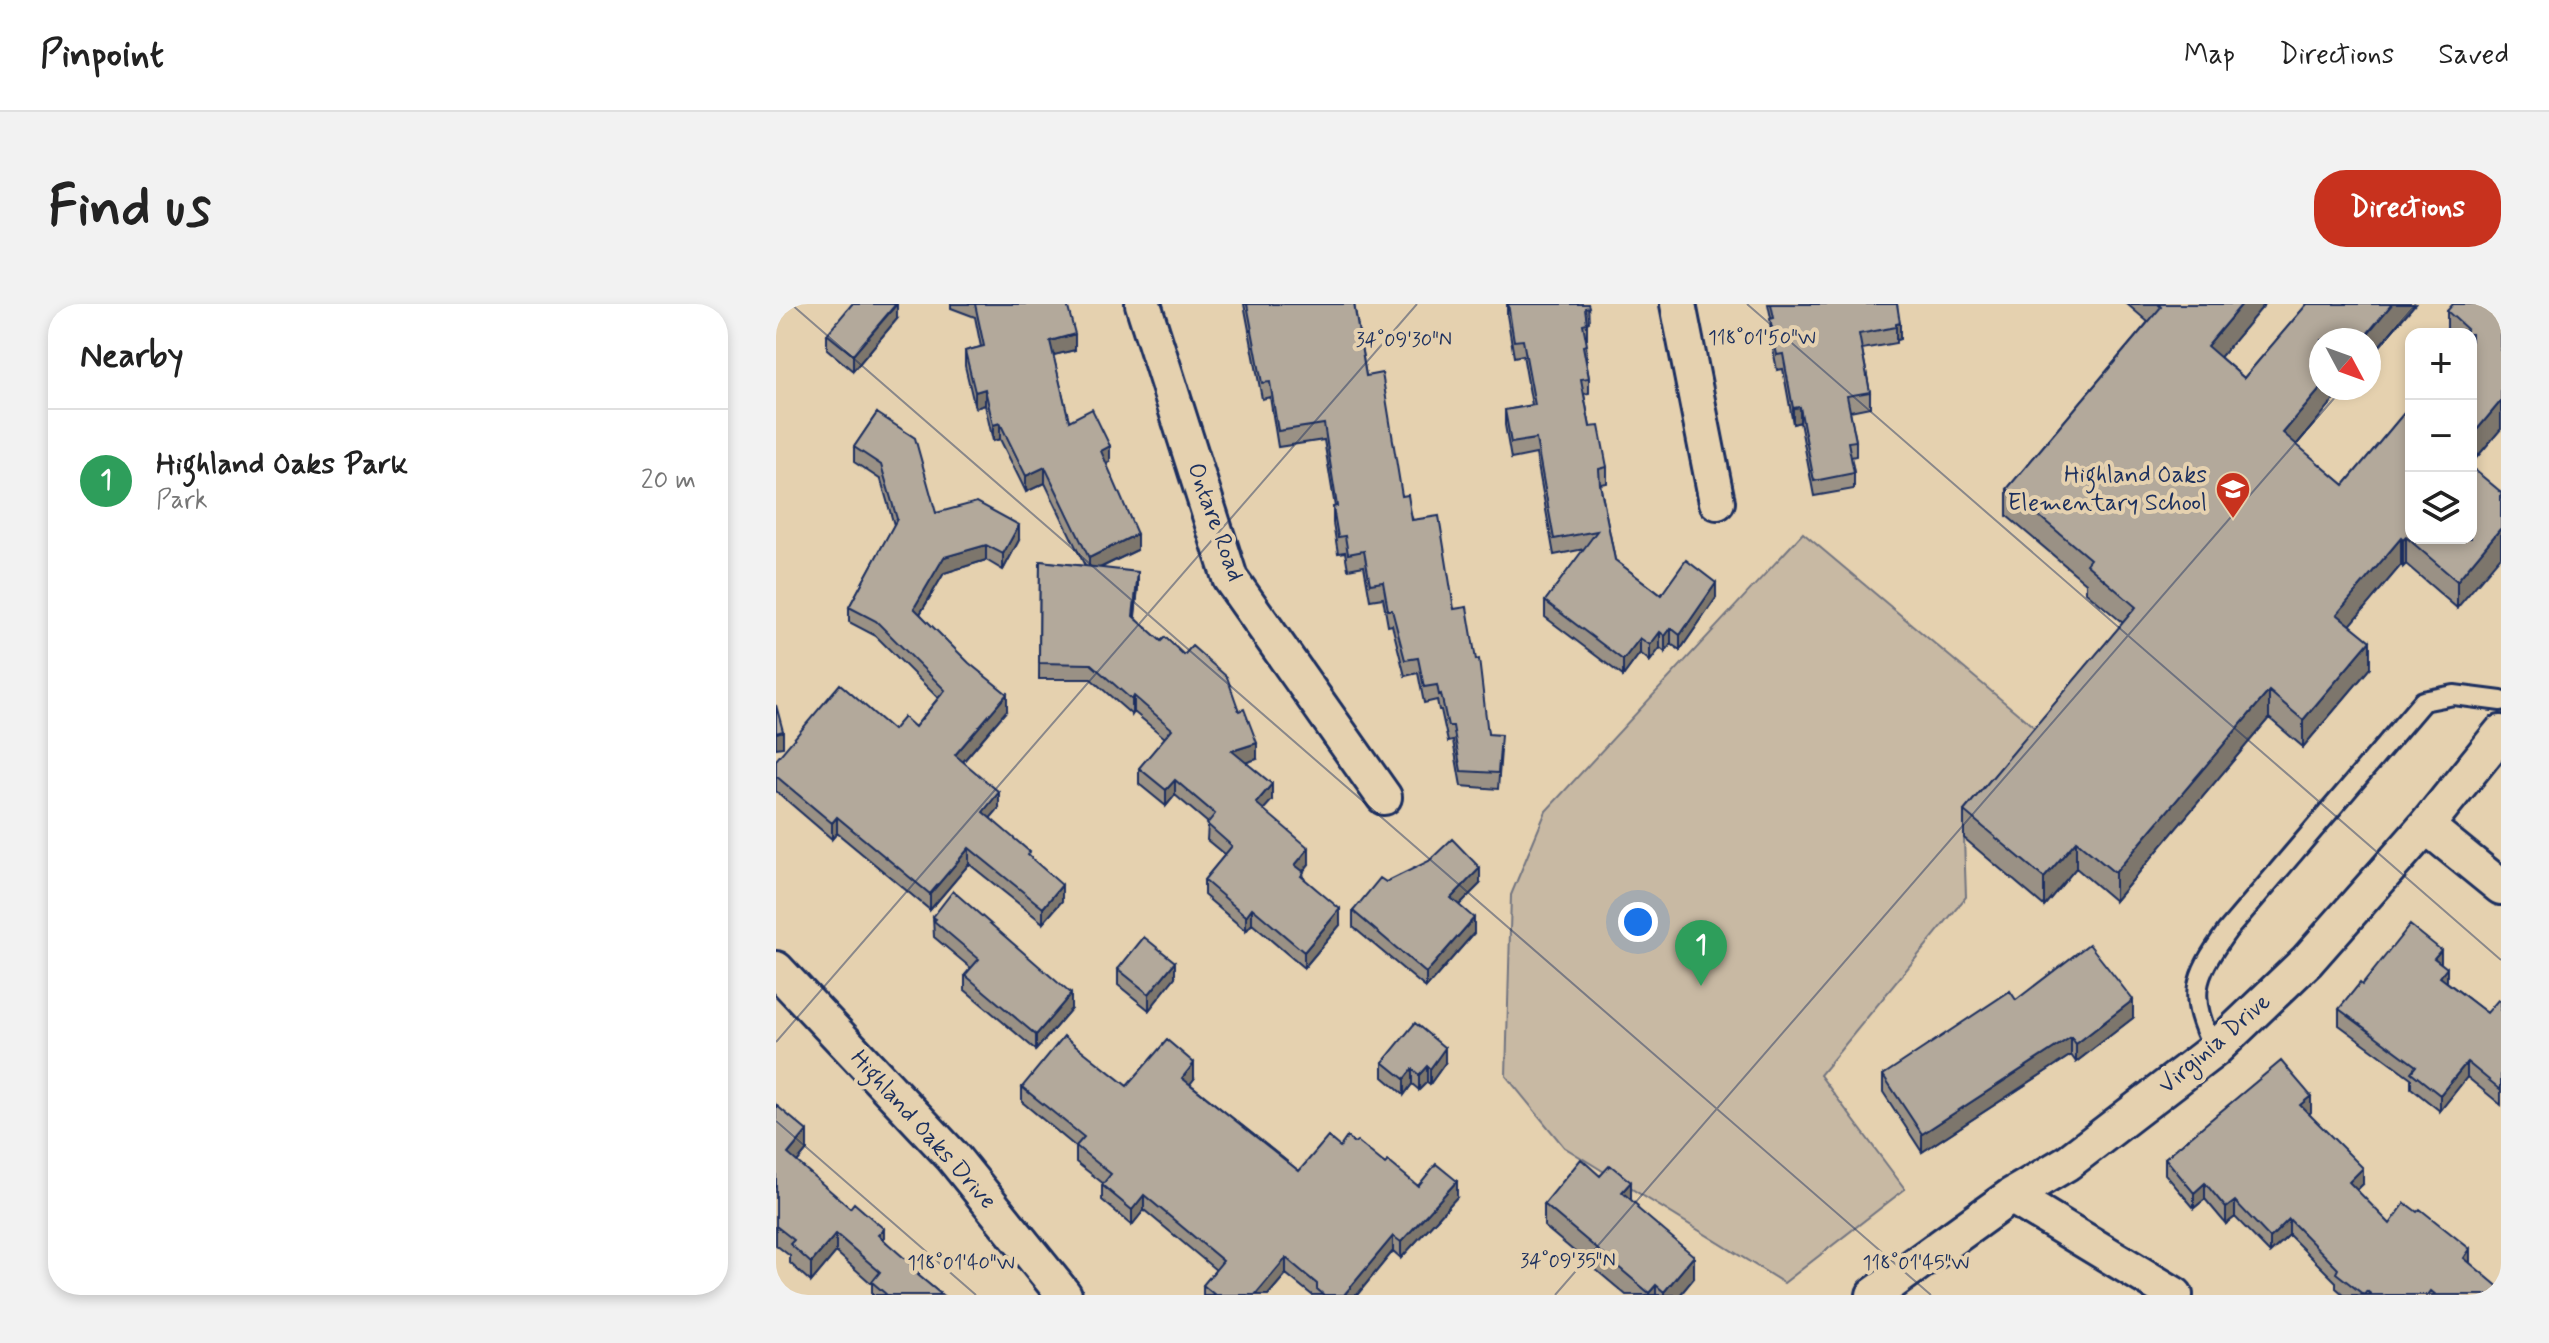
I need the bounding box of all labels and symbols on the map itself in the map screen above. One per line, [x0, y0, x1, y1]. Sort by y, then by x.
text: 118°01'50"W [1708, 325, 1816, 352]
text: 34°09'30"N [1356, 327, 1452, 354]
north arrow [2309, 328, 2381, 400]
street label: Ontare Road [1179, 458, 1251, 586]
place label: Highland Oaks Elementary School [2008, 460, 2207, 519]
school or university icon: Highland Oaks Elementary School [2214, 470, 2252, 520]
your location [1618, 902, 1658, 942]
pin: 1 [1675, 920, 1727, 986]
street label: Virginia Drive [2152, 987, 2279, 1103]
street label: Highland Oaks Drive [841, 1044, 1003, 1218]
text: 34°09'35"N [1520, 1248, 1616, 1275]
text: 118°01'40"W [907, 1250, 1015, 1277]
text: 118°01'45"W [1863, 1250, 1969, 1277]

